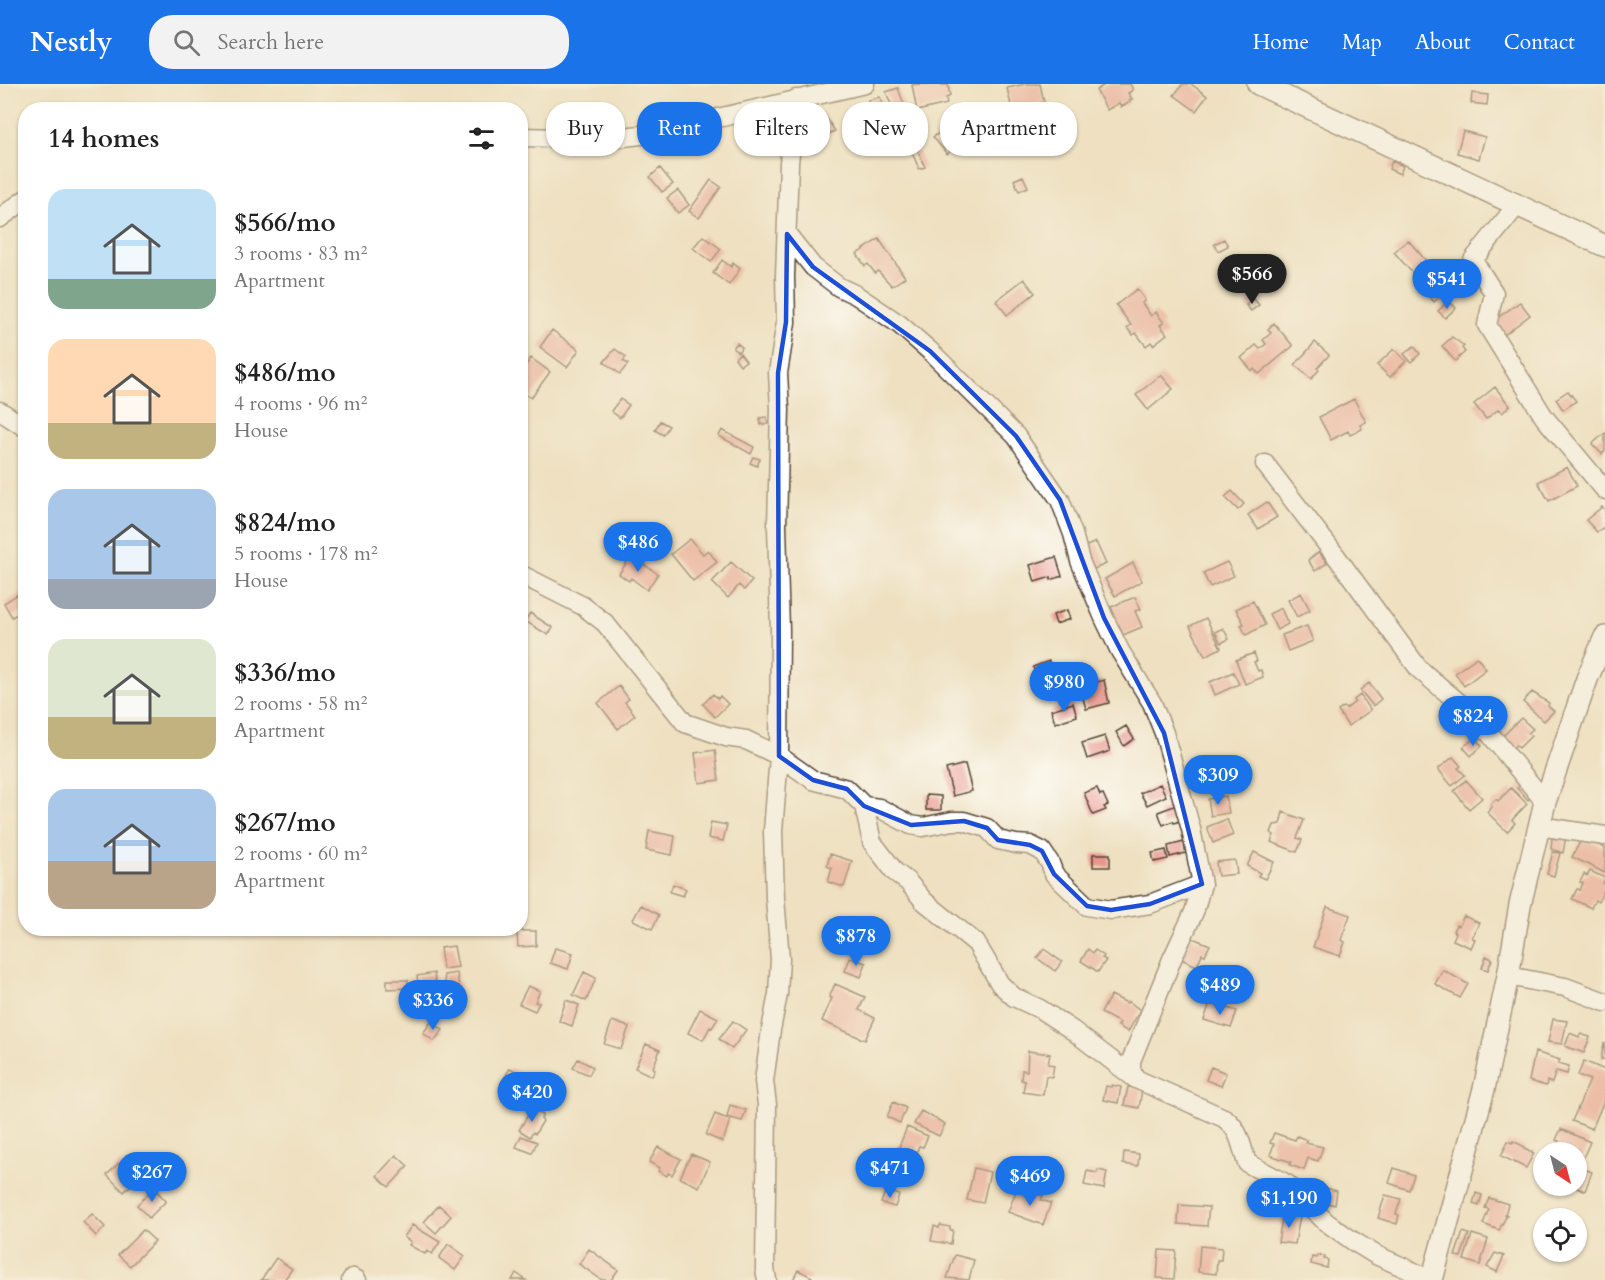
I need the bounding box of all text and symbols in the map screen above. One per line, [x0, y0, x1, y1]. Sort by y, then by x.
search box [149, 15, 569, 69]
text: Nestly [30, 23, 113, 61]
icon: search [170, 26, 203, 59]
text: Search here [218, 27, 324, 57]
text: Home [1253, 28, 1309, 57]
text: Map [1342, 28, 1382, 57]
text: About [1415, 28, 1471, 57]
text: Contact [1504, 28, 1575, 57]
chip: Buy [546, 102, 625, 156]
chip: Rent [637, 102, 722, 156]
chip: Filters [734, 102, 830, 156]
chip: New [842, 102, 928, 156]
chip: Apartment [940, 102, 1077, 156]
text: 14 homes [48, 121, 159, 156]
icon: filters [465, 122, 498, 155]
text: $566/mo [234, 205, 336, 240]
icon: home [96, 213, 168, 285]
text: 3 rooms · 83 m² [234, 240, 367, 267]
pin: $566 [1216, 254, 1288, 305]
pin: $541 [1411, 259, 1483, 310]
text: $566 [1232, 260, 1272, 287]
text: $541 [1427, 265, 1467, 292]
text: Apartment [234, 267, 325, 294]
text: $486/mo [234, 355, 336, 390]
icon: home [96, 363, 168, 435]
text: 4 rooms · 96 m² [234, 390, 367, 417]
text: House [234, 417, 288, 444]
text: $824/mo [234, 505, 336, 540]
icon: home [96, 513, 168, 585]
pin: $486 [602, 522, 674, 573]
text: $486 [618, 528, 658, 555]
text: 5 rooms · 178 m² [234, 540, 378, 567]
text: House [234, 567, 288, 594]
text: $336/mo [234, 655, 336, 690]
pin: $980 [1028, 662, 1100, 713]
icon: home [96, 663, 168, 735]
text: $980 [1044, 668, 1084, 695]
text: 2 rooms · 58 m² [234, 690, 367, 717]
pin: $824 [1437, 696, 1509, 747]
text: $824 [1453, 702, 1493, 729]
text: Apartment [234, 717, 325, 744]
pin: $309 [1182, 755, 1254, 806]
text: $309 [1198, 761, 1238, 788]
text: $267/mo [234, 805, 336, 840]
icon: home [96, 813, 168, 885]
text: 2 rooms · 60 m² [234, 840, 367, 867]
text: Apartment [234, 867, 325, 894]
pin: $878 [820, 916, 892, 967]
text: $878 [836, 922, 876, 949]
pin: $489 [1184, 965, 1256, 1016]
text: $489 [1200, 971, 1240, 998]
pin: $336 [397, 980, 469, 1031]
text: $336 [413, 986, 453, 1013]
pin: $420 [496, 1072, 568, 1123]
text: $420 [512, 1078, 552, 1105]
north arrow [1533, 1142, 1587, 1196]
map controls [1533, 1142, 1587, 1262]
pin: $471 [854, 1148, 926, 1199]
pin: $267 [116, 1152, 188, 1203]
text: $471 [870, 1154, 910, 1181]
pin: $469 [994, 1156, 1066, 1207]
text: $267 [132, 1158, 172, 1185]
text: $469 [1010, 1162, 1050, 1189]
pin: $1,190 [1240, 1178, 1338, 1229]
text: $1,190 [1260, 1184, 1318, 1211]
button: locate [1533, 1208, 1587, 1262]

